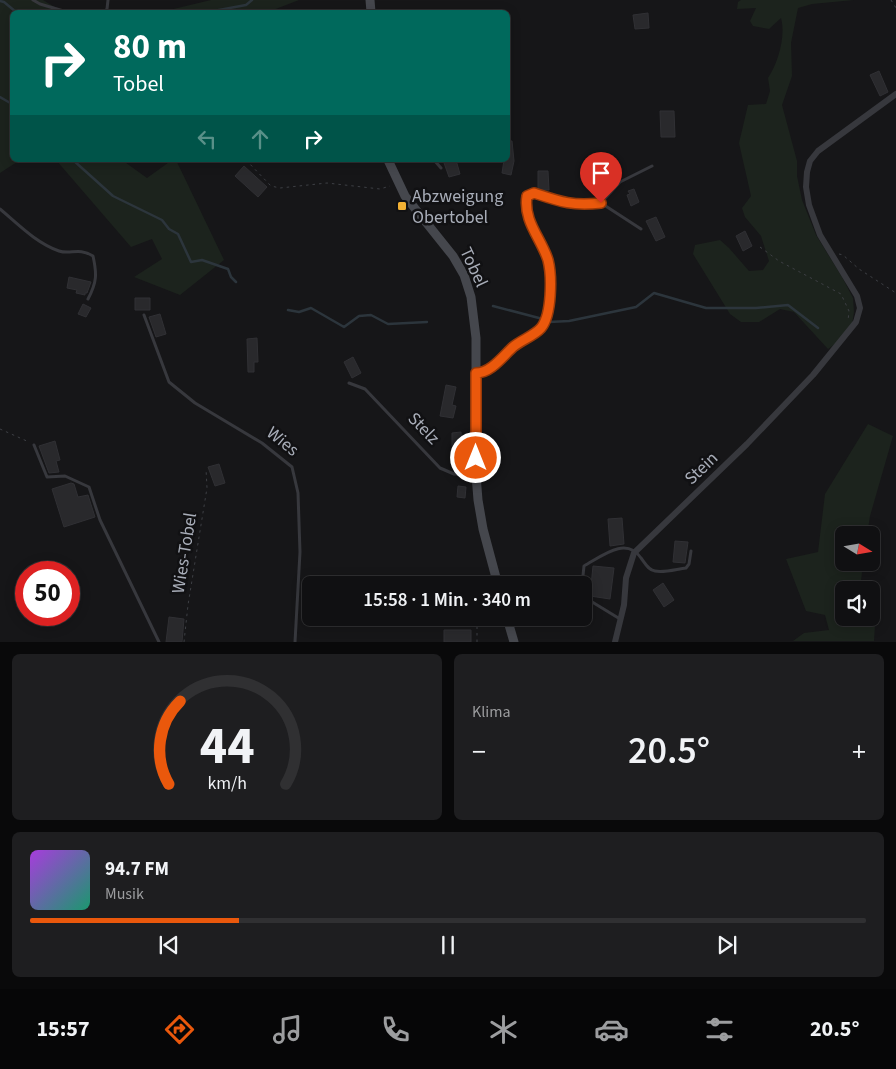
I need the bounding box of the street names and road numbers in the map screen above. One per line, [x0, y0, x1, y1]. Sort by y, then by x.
street label: Tobel [453, 243, 494, 291]
street label: Stelz [402, 407, 445, 450]
street label: Wies [261, 421, 304, 462]
street label: Stein [679, 446, 724, 491]
street label: Wies-Tobel [166, 511, 203, 595]

